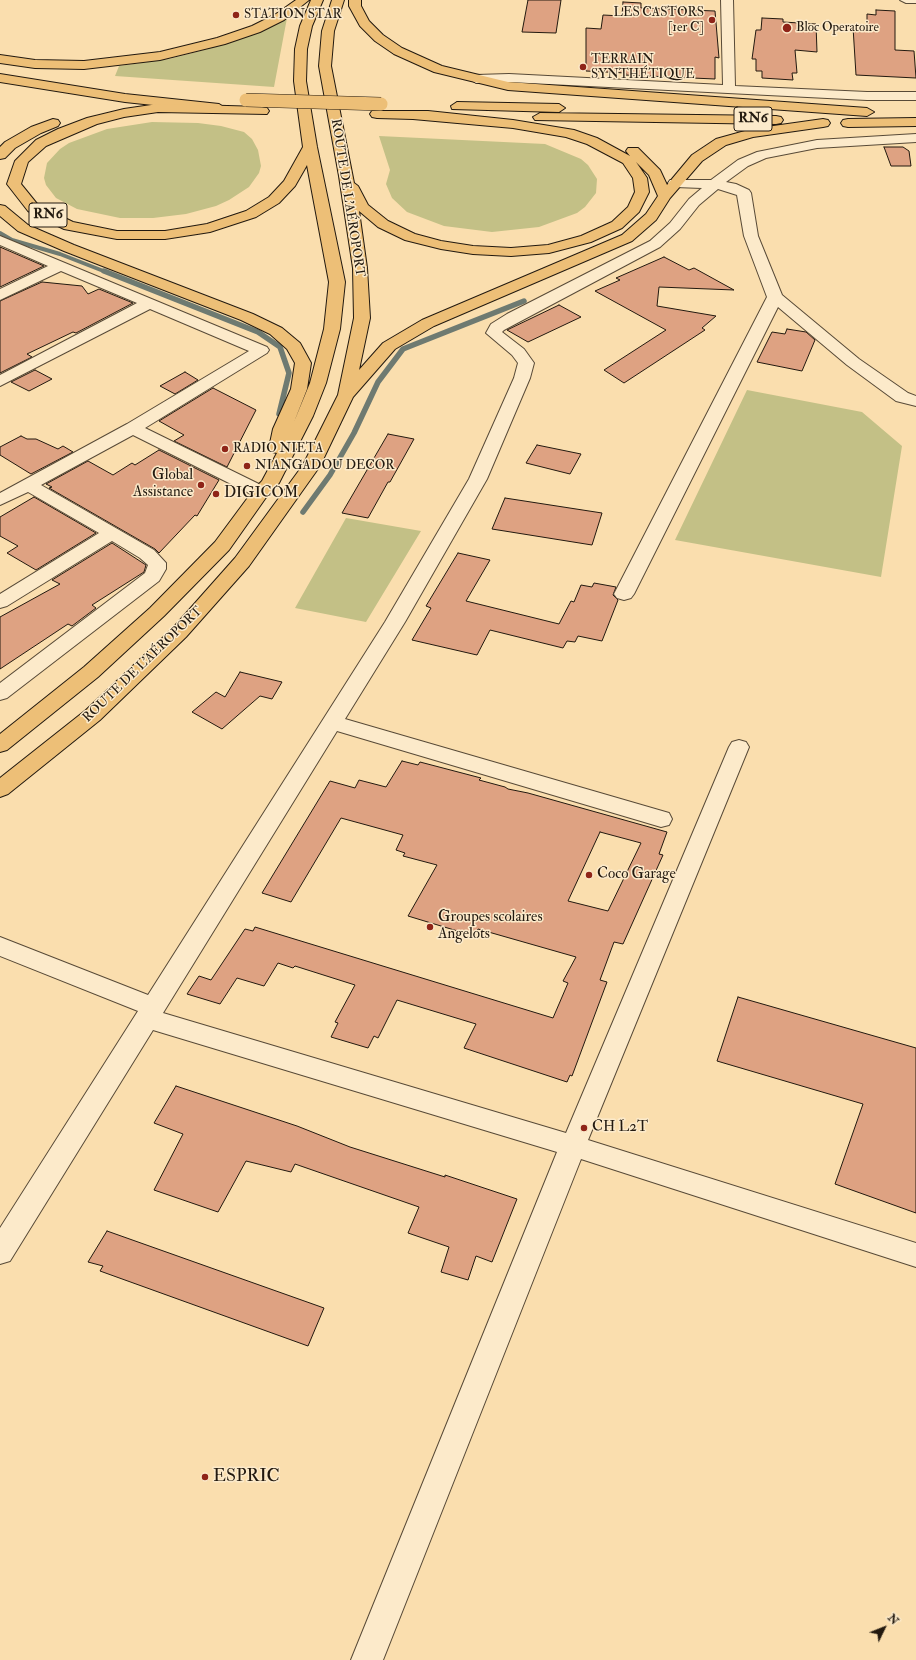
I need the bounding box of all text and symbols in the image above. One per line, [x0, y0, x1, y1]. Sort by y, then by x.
place label: LES CASTORS [1er C] [614, 5, 704, 36]
place label: STATION STAR [244, 7, 342, 23]
marker: STATION STAR [231, 10, 241, 20]
marker: LES CASTORS [1er C] [707, 15, 717, 25]
place label: Bloc Operatoire [796, 20, 879, 36]
marker: Bloc Operatoire [781, 22, 793, 34]
place label: TERRAIN SYNTHÉTIQUE [591, 52, 695, 83]
marker: TERRAIN SYNTHÉTIQUE [578, 62, 588, 72]
road number: RN6 [734, 107, 772, 131]
street label: ROUTE DE L'AÉROPORT [327, 118, 367, 278]
road number: RN6 [29, 203, 67, 227]
place label: RADIO NIETA [233, 441, 323, 457]
marker: RADIO NIETA [220, 444, 230, 454]
place label: NIANGADOU DECOR [255, 458, 395, 474]
marker: NIANGADOU DECOR [242, 461, 252, 471]
place label: Global Assistance [133, 467, 193, 502]
marker: Global Assistance [196, 480, 206, 490]
place label: DIGICOM [224, 485, 298, 503]
marker: DIGICOM [211, 489, 221, 499]
street label: ROUTE DE L'AÉROPORT [80, 604, 206, 726]
place label: Coco Garage [597, 866, 676, 884]
marker: Coco Garage [584, 870, 594, 880]
place label: Groupes scolaires Angelots [438, 909, 543, 944]
marker: Groupes scolaires Angelots [425, 922, 435, 932]
place label: CH L2T [592, 1119, 648, 1137]
marker: CH L2T [579, 1123, 589, 1133]
place label: ESPRIC [213, 1466, 280, 1488]
marker: ESPRIC [200, 1472, 210, 1482]
north arrow [864, 1608, 904, 1648]
text: N [885, 1611, 901, 1628]

